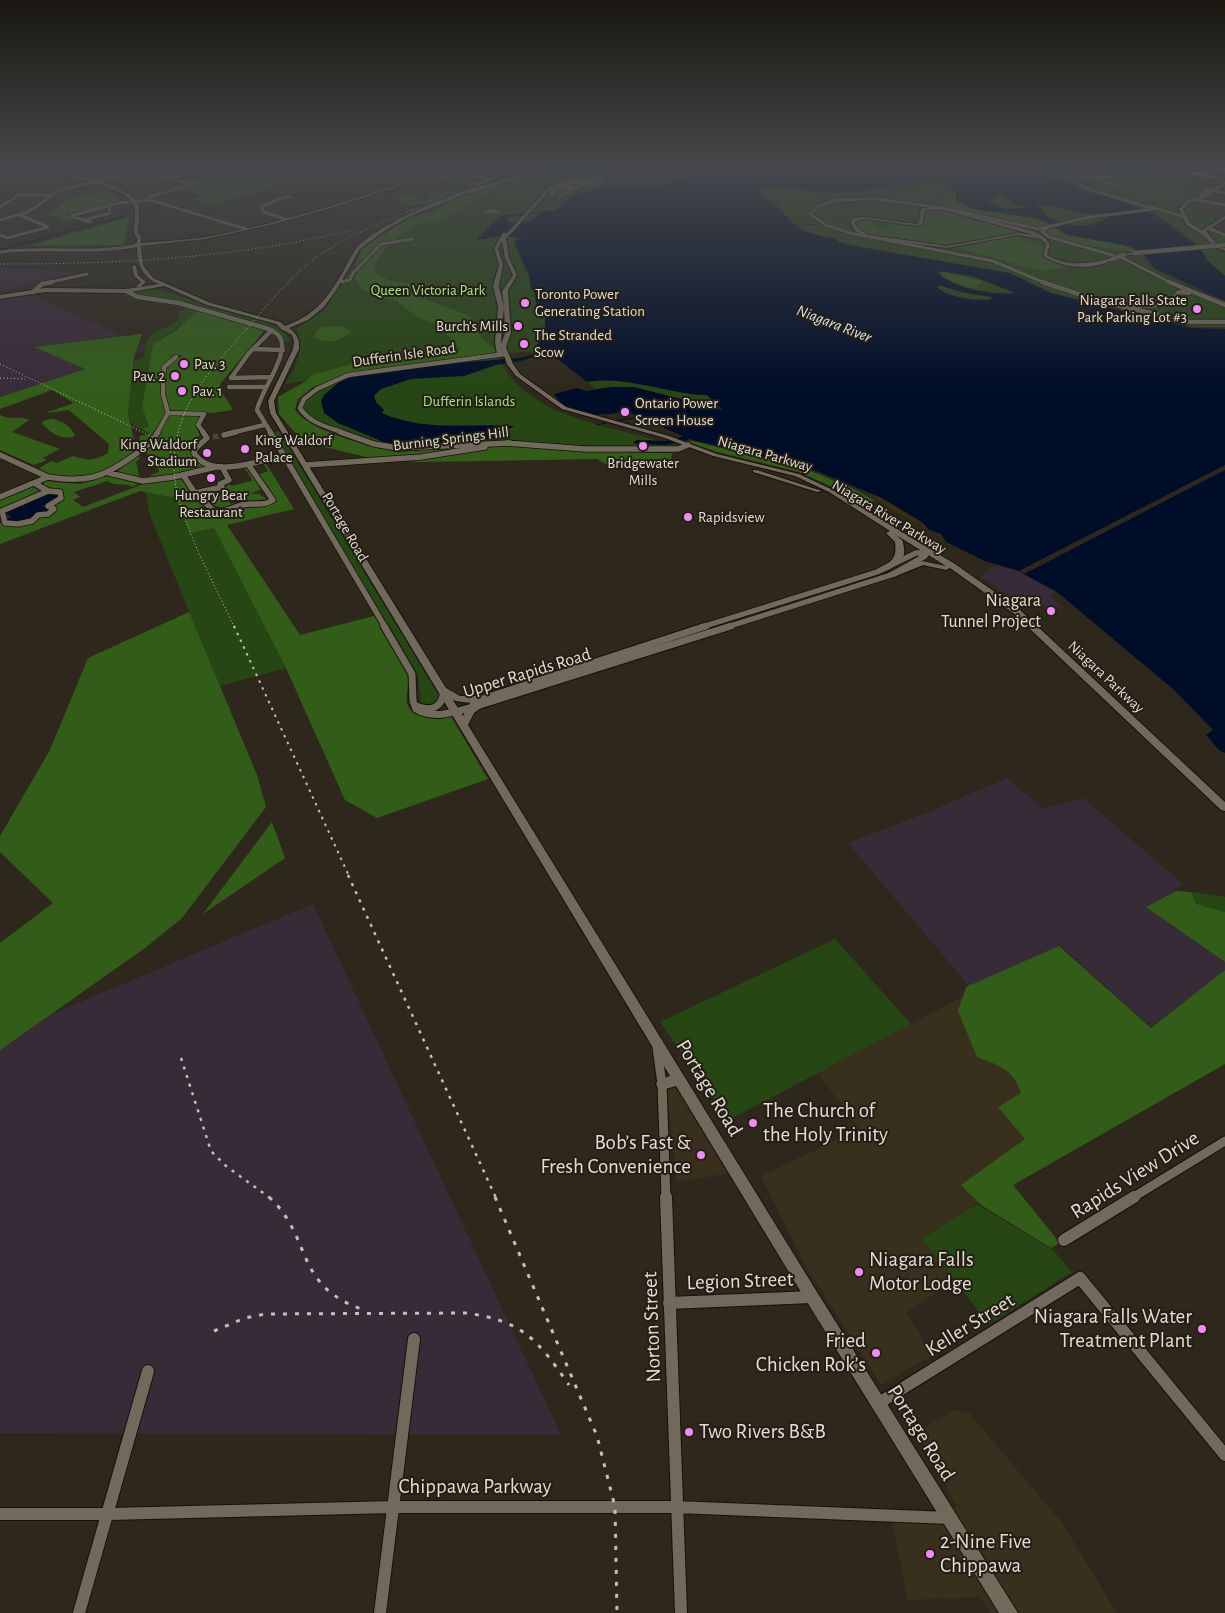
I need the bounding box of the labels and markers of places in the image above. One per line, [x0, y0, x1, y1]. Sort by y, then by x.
place label: Toronto Power Generating Station [535, 285, 645, 320]
place label: Niagara Falls State Park Parking Lot #3 [1077, 291, 1187, 326]
marker: Toronto Power Generating Station [519, 297, 531, 309]
marker: Niagara Falls State Park Parking Lot #3 [1191, 303, 1203, 315]
place label: Burch’s Mills [436, 317, 508, 335]
marker: Burch’s Mills [512, 320, 524, 332]
place label: The Stranded Scow [534, 326, 612, 361]
marker: The Stranded Scow [518, 338, 530, 350]
place label: Pav. 3 [194, 355, 226, 373]
marker: Pav. 3 [178, 358, 190, 370]
place label: Pav. 2 [133, 367, 165, 385]
marker: Pav. 2 [169, 370, 181, 382]
place label: Pav. 1 [192, 382, 223, 400]
marker: Pav. 1 [176, 385, 188, 397]
place label: Ontario Power Screen House [635, 394, 718, 429]
marker: Ontario Power Screen House [619, 406, 631, 418]
place label: King Waldorf Palace [255, 431, 332, 466]
place label: King Waldorf Stadium [120, 435, 197, 470]
marker: Bridgewater Mills [637, 440, 649, 452]
marker: King Waldorf Palace [239, 443, 251, 455]
marker: King Waldorf Stadium [201, 447, 213, 459]
place label: Bridgewater Mills [607, 454, 679, 489]
marker: Hungry Bear Restaurant [205, 472, 217, 484]
place label: Hungry Bear Restaurant [174, 486, 248, 521]
place label: Rapidsview [698, 508, 765, 526]
marker: Rapidsview [682, 511, 694, 523]
place label: Niagara Tunnel Project [941, 590, 1041, 632]
marker: Niagara Tunnel Project [1045, 605, 1057, 617]
place label: The Church of the Holy Trinity [763, 1098, 888, 1148]
marker: The Church of the Holy Trinity [747, 1117, 759, 1129]
place label: Bob’s Fast & Fresh Convenience [541, 1130, 691, 1180]
marker: Bob’s Fast & Fresh Convenience [695, 1149, 707, 1161]
place label: Niagara Falls Motor Lodge [869, 1247, 974, 1297]
marker: Niagara Falls Motor Lodge [853, 1266, 865, 1278]
place label: Niagara Falls Water Treatment Plant [1034, 1304, 1192, 1354]
marker: Niagara Falls Water Treatment Plant [1196, 1323, 1208, 1335]
place label: Fried Chicken Rok’s [756, 1328, 866, 1378]
marker: Fried Chicken Rok’s [870, 1347, 882, 1359]
place label: Two Rivers B&B [699, 1419, 826, 1445]
marker: Two Rivers B&B [683, 1426, 695, 1438]
place label: 2-Nine Five Chippawa [940, 1529, 1031, 1579]
marker: 2-Nine Five Chippawa [924, 1548, 936, 1560]

